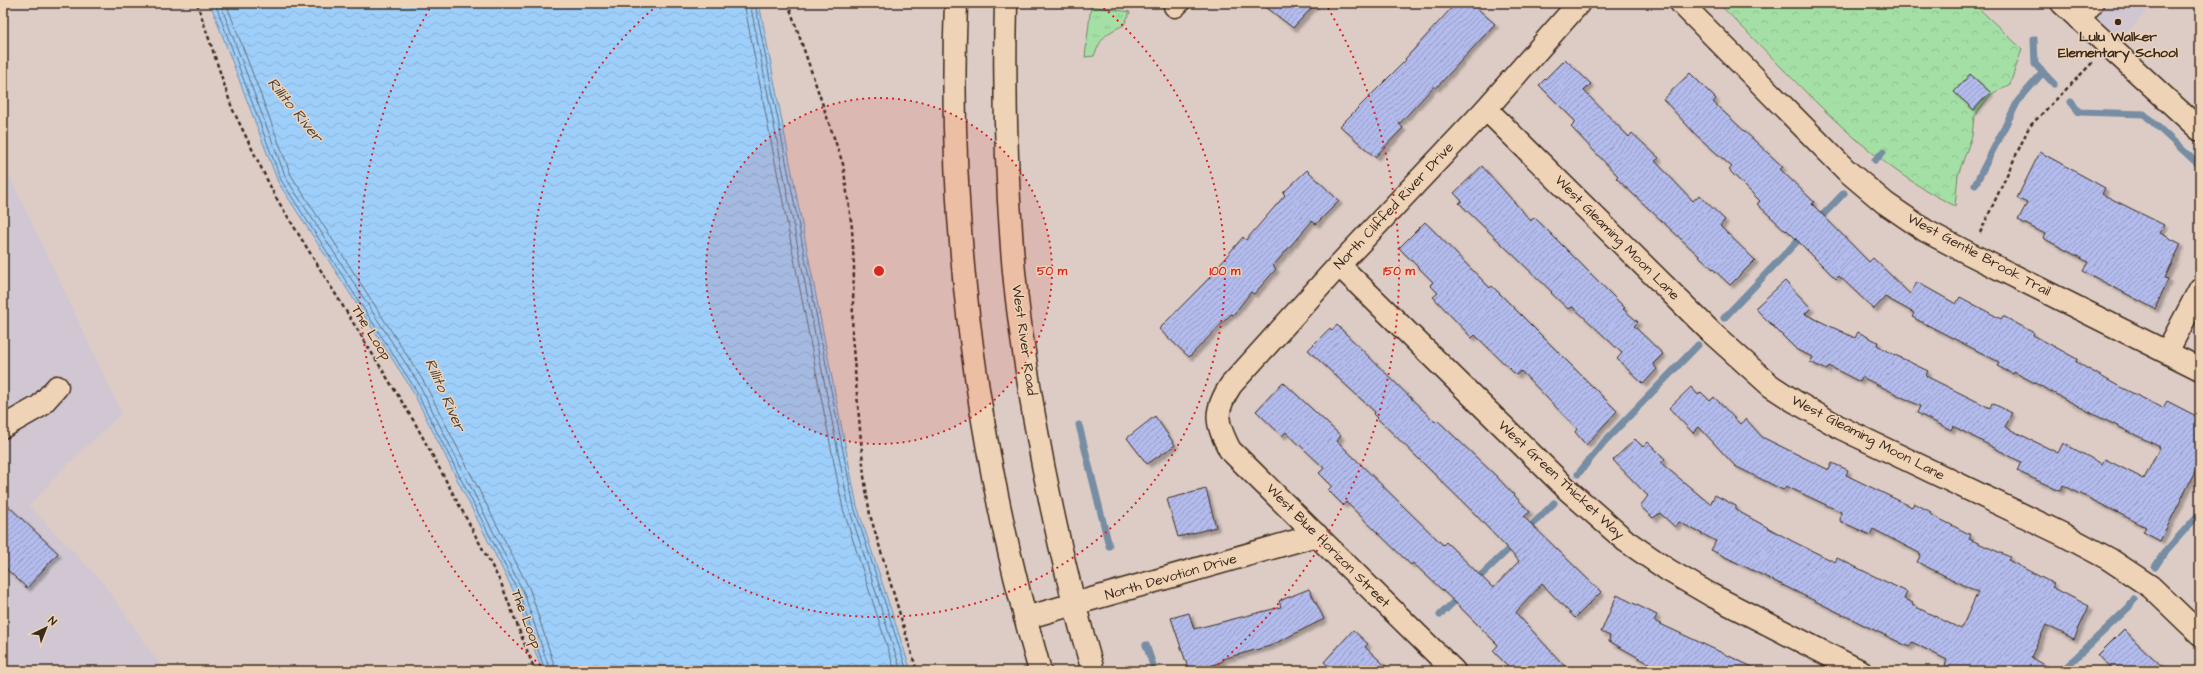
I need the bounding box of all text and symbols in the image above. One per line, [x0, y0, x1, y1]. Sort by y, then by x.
marker: Lulu Walker Elementary School [2113, 17, 2123, 27]
place label: Lulu Walker Elementary School [2058, 27, 2179, 63]
water label: Rillito River [262, 73, 329, 148]
street label: North Cliffed River Drive [1329, 138, 1459, 274]
street label: West Gleaming Moon Lane [1550, 171, 1684, 305]
street label: West Gentle Brook Trail [1904, 209, 2054, 301]
text: 50 m [1037, 263, 1068, 280]
text: 100 m [1210, 263, 1241, 280]
text: 150 m [1383, 263, 1416, 280]
centre of rings [872, 264, 886, 278]
street label: West River Road [1006, 283, 1042, 397]
street label: The Loop [346, 301, 396, 365]
water label: Rillito River [420, 355, 471, 436]
street label: West Gleaming Moon Lane [1788, 391, 1949, 486]
street label: West Green Thicket Way [1493, 416, 1629, 544]
street label: West Blue Horizon Street [1261, 479, 1395, 613]
street label: North Devotion Drive [1103, 548, 1240, 605]
street label: The Loop [506, 586, 547, 652]
north arrow [26, 608, 66, 648]
text: N [45, 613, 60, 629]

